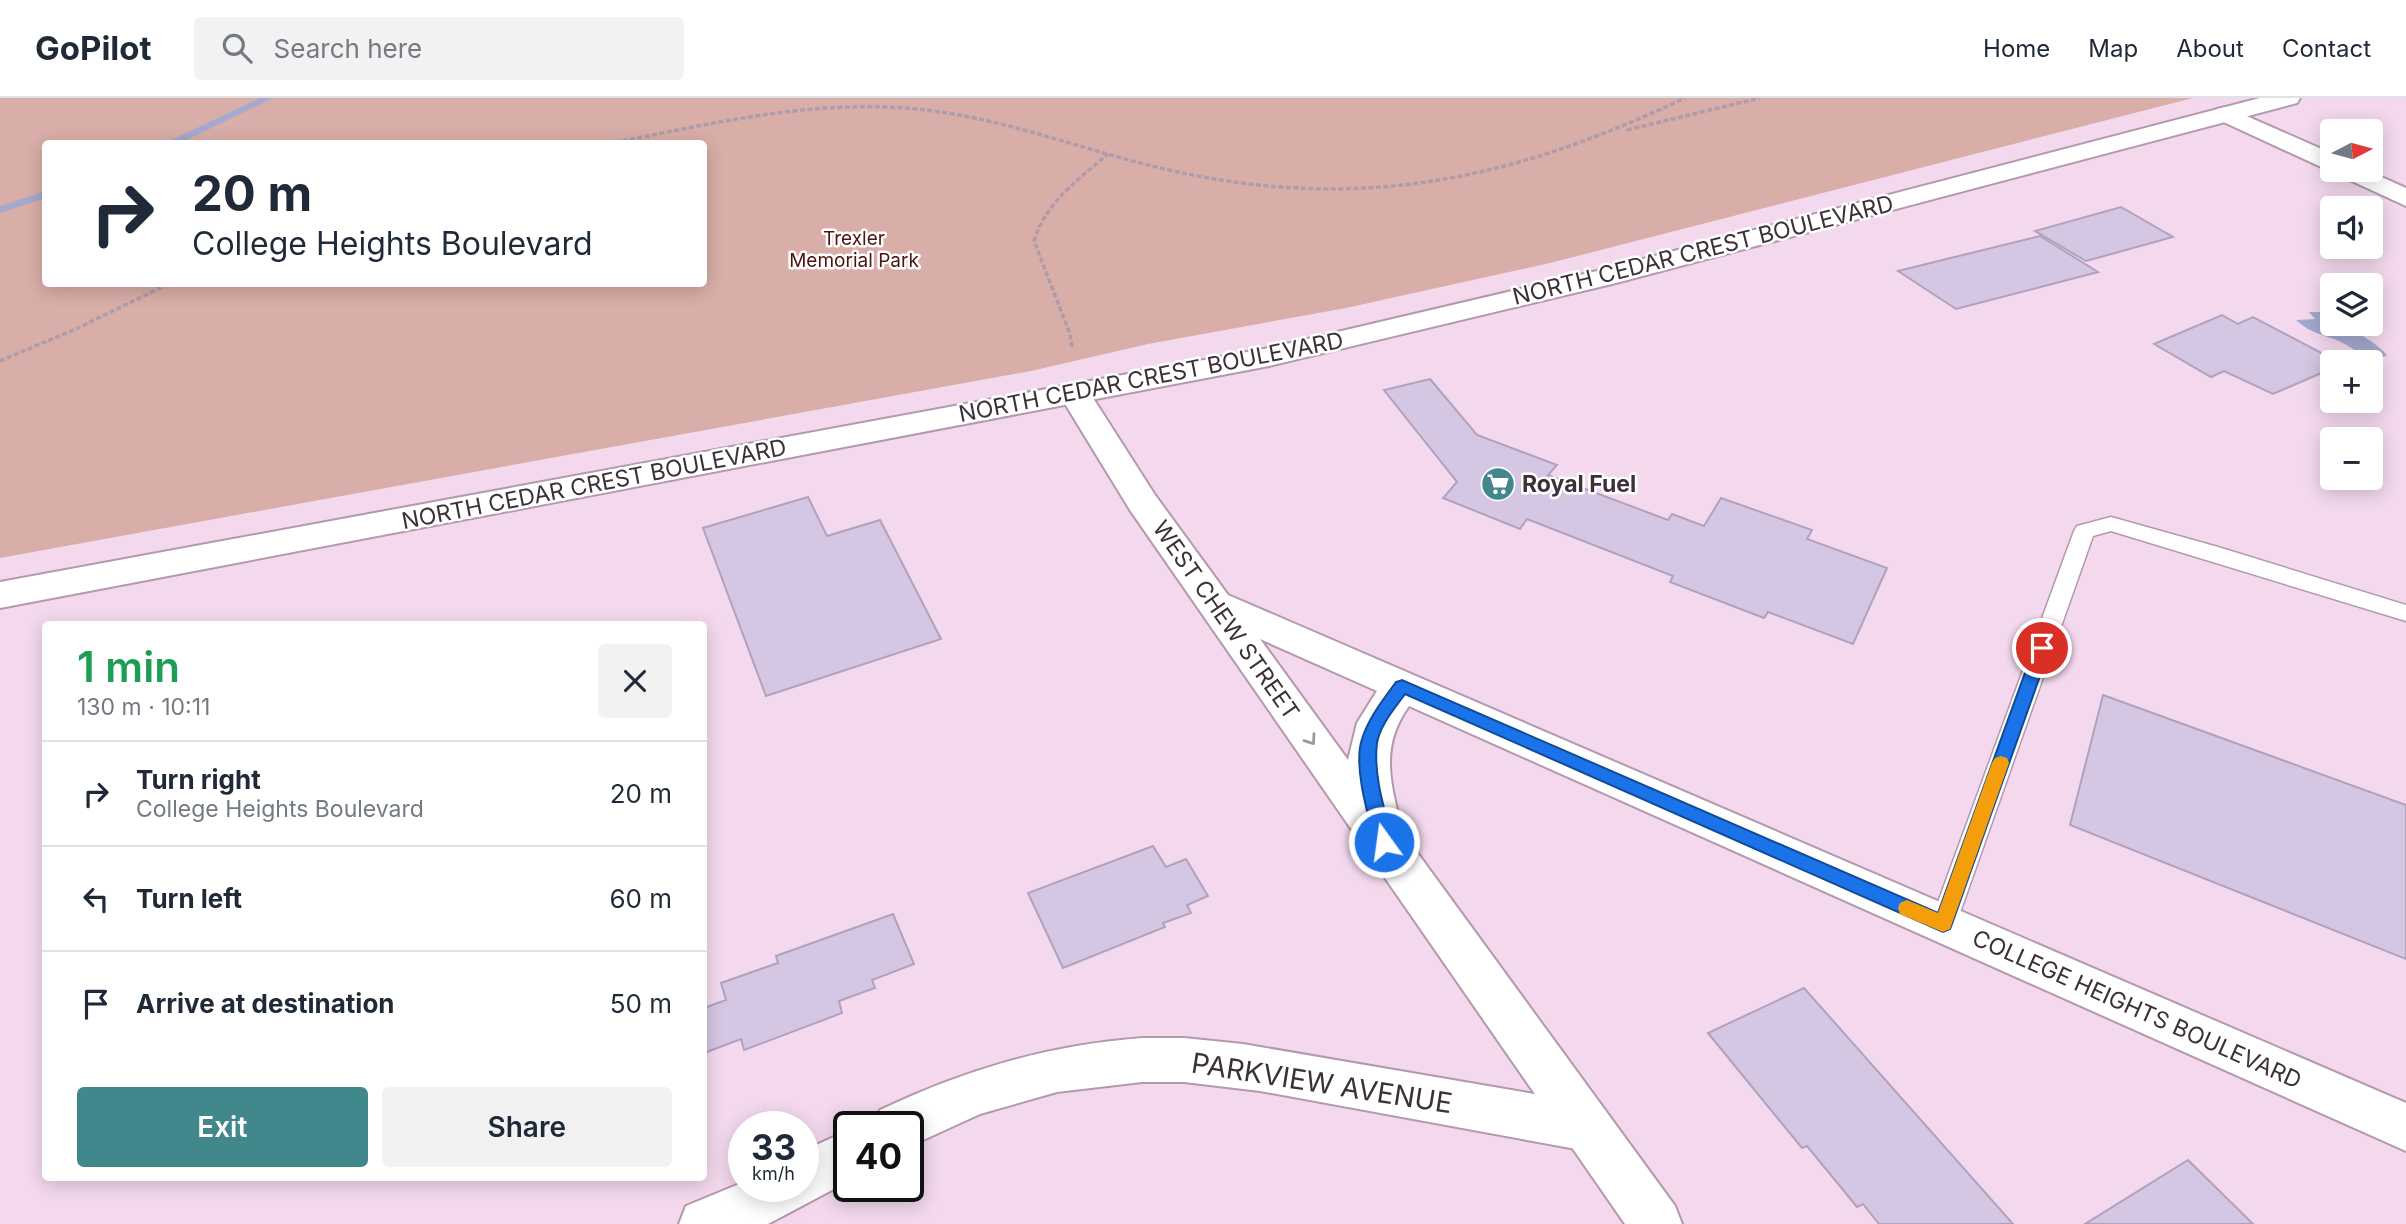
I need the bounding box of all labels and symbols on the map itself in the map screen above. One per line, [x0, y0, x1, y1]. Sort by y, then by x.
north arrow [2320, 119, 2384, 182]
street label: NORTH CEDAR CREST BOULEVARD [1510, 189, 1896, 311]
park label: Trexler Memorial Park [789, 227, 919, 272]
street label: NORTH CEDAR CREST BOULEVARD [956, 326, 1346, 428]
street label: NORTH CEDAR CREST BOULEVARD [399, 433, 789, 535]
supermarket icon: Royal Fuel [1479, 465, 1517, 503]
place label: Royal Fuel [1522, 470, 1636, 498]
street label: WEST CHEW STREET [1147, 515, 1305, 725]
pin [2012, 618, 2072, 678]
one-way arrow [1303, 732, 1315, 745]
position arrow [1347, 805, 1421, 879]
street label: COLLEGE HEIGHTS BOULEVARD [1968, 924, 2306, 1094]
street label: PARKVIEW AVENUE [1189, 1046, 1455, 1120]
speed limit sign: 40 [833, 1111, 924, 1202]

